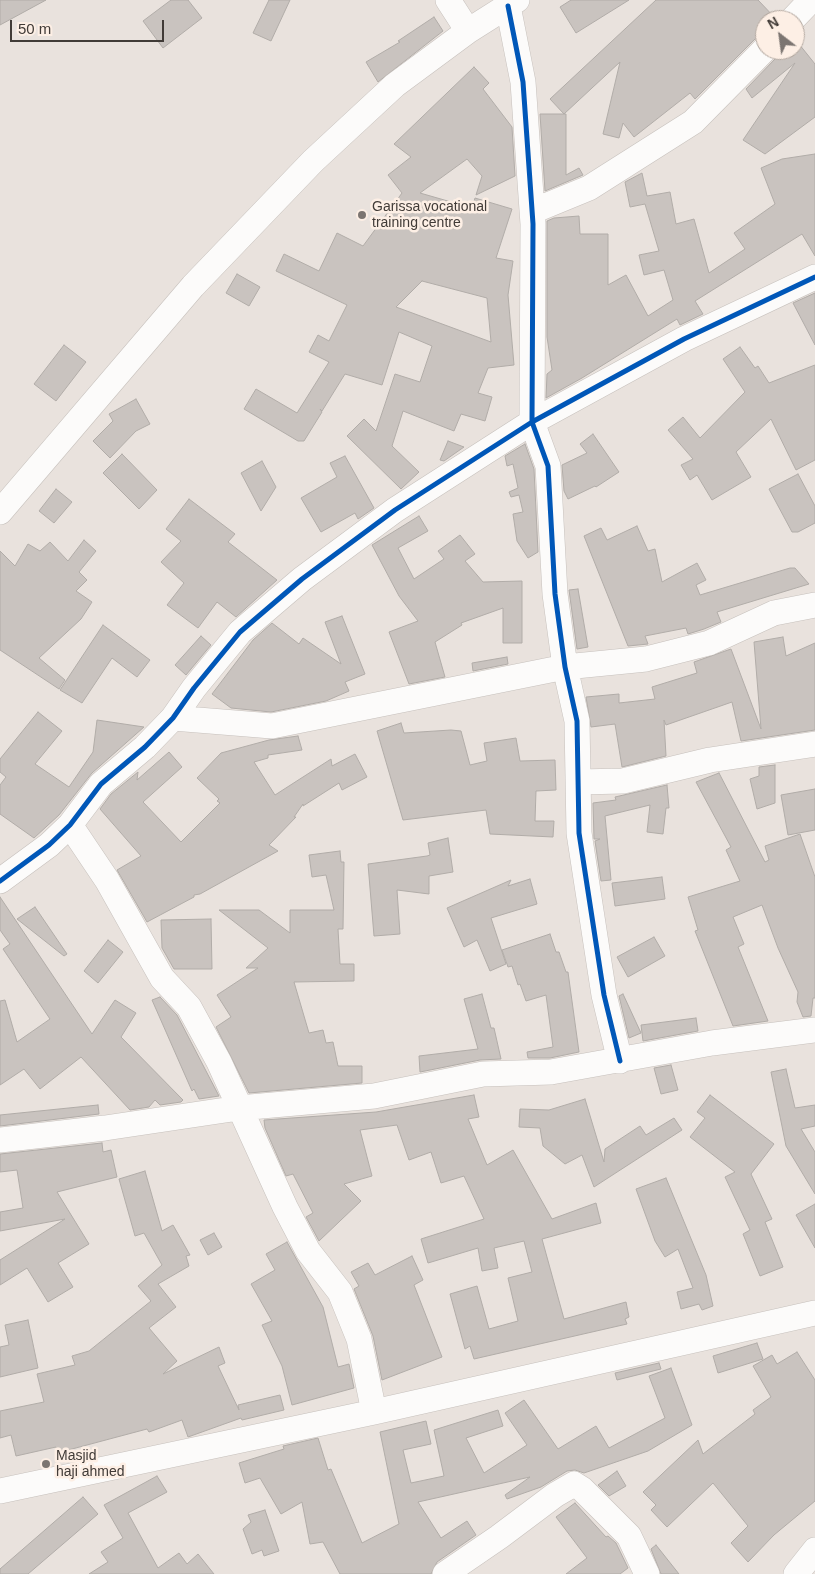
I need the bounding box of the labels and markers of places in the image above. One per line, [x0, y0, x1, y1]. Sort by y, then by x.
place label: Garissa vocational training centre [372, 199, 487, 232]
marker: Garissa vocational training centre [356, 209, 368, 221]
place label: Masjid haji ahmed [56, 1448, 124, 1480]
marker: Masjid haji ahmed [40, 1458, 52, 1470]

